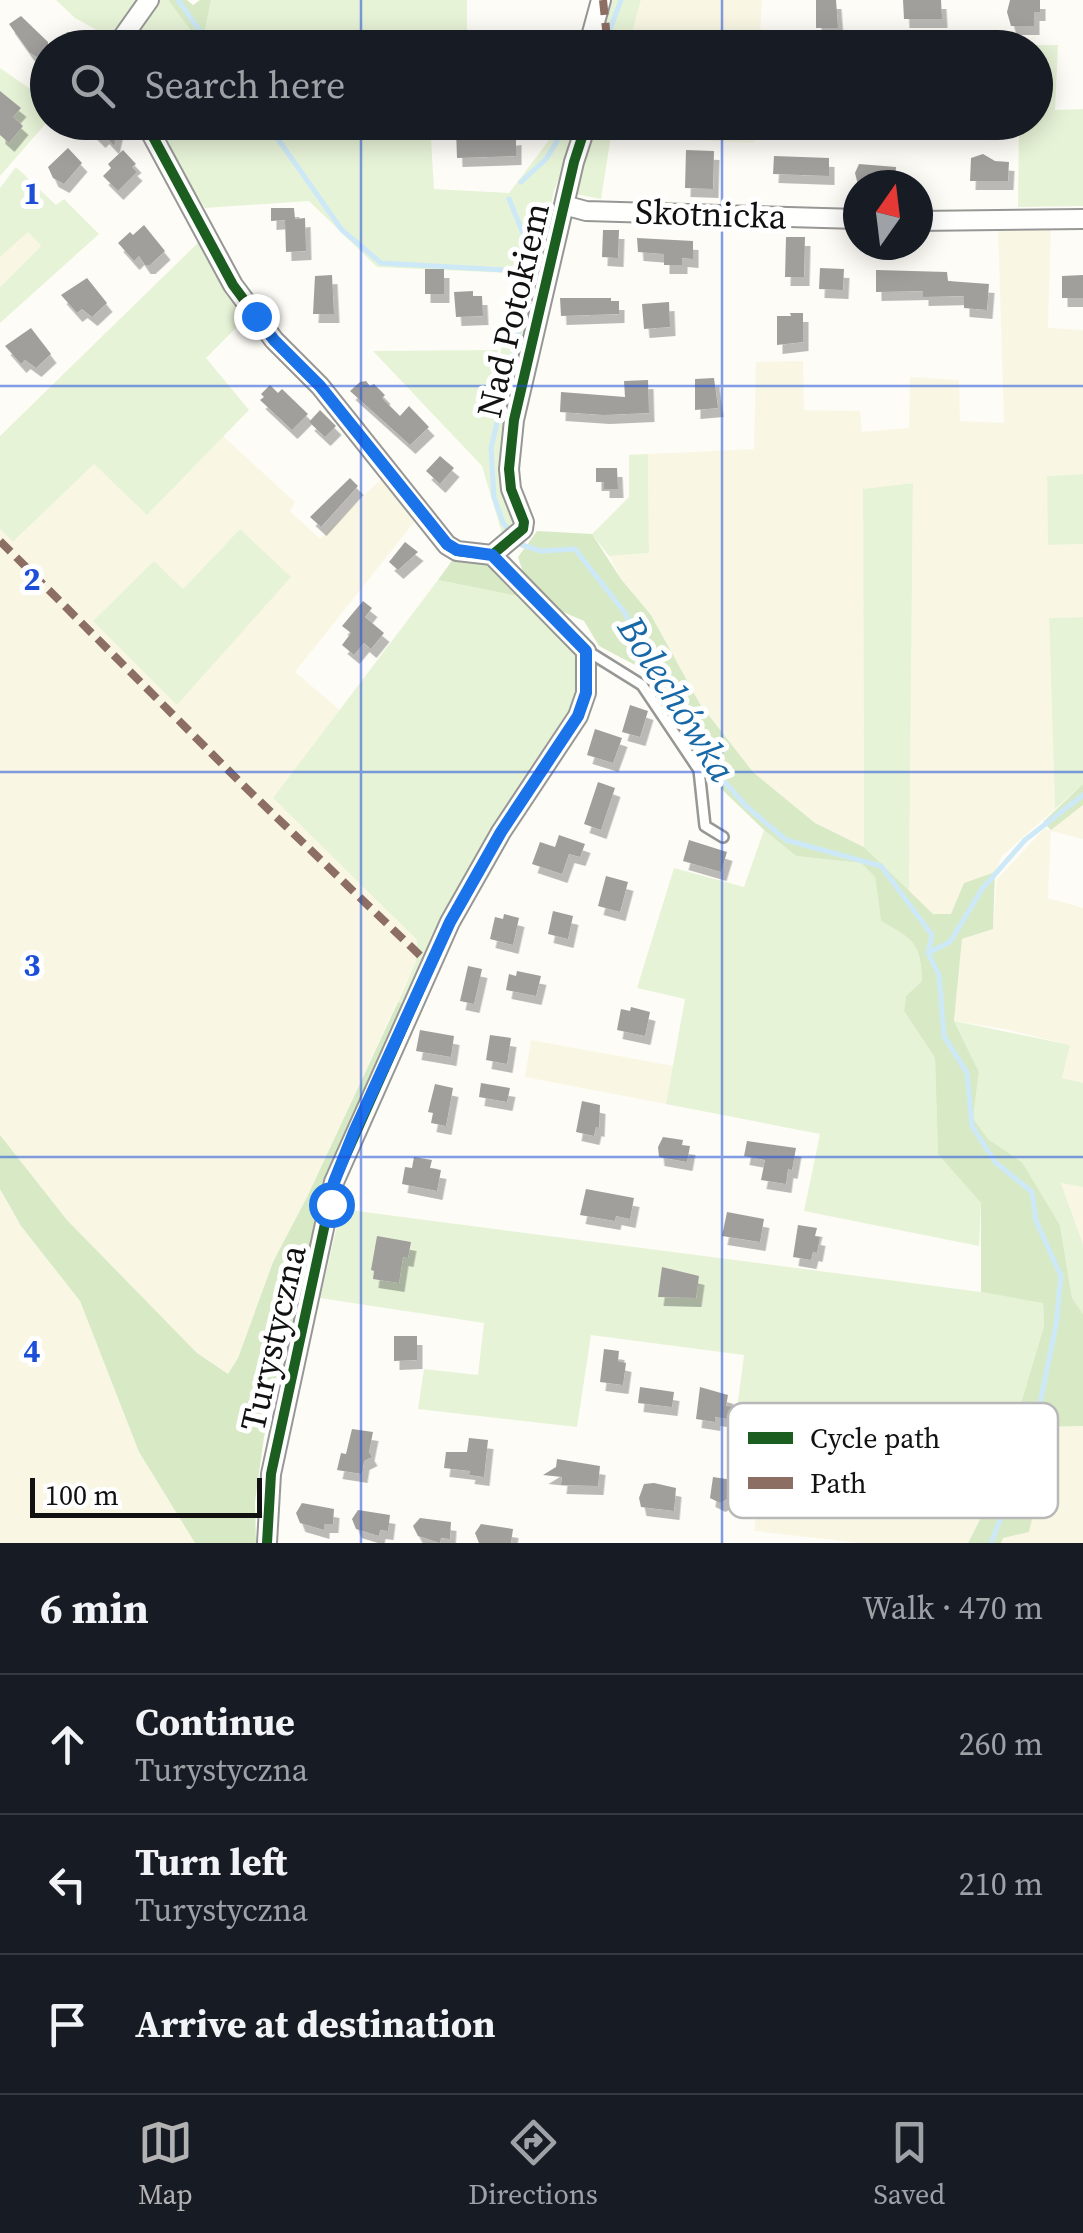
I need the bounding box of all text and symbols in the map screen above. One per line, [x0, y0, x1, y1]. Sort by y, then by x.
search box [30, 30, 1053, 140]
icon: search [65, 58, 120, 113]
text: Search here [145, 59, 345, 111]
north arrow [843, 170, 933, 260]
text: 1 [23, 171, 41, 215]
street label: Skotnicka [634, 187, 788, 241]
street label: Nad Potokiem [465, 198, 561, 422]
route end [234, 294, 280, 340]
text: 2 [23, 557, 41, 601]
water label: Bolechówka [605, 605, 749, 792]
text: 3 [23, 943, 41, 987]
route start [309, 1182, 355, 1228]
street label: Turystyczna [228, 1240, 318, 1436]
text: 4 [23, 1329, 41, 1373]
legend [728, 1403, 1058, 1518]
text: Cycle path [810, 1419, 940, 1457]
text: Path [810, 1464, 867, 1502]
scale bar [30, 1473, 262, 1518]
text: 100 m [45, 1476, 119, 1514]
text: 6 min [40, 1579, 149, 1637]
text: Walk · 470 m [862, 1586, 1043, 1630]
text: Continue [135, 1696, 295, 1748]
icon: ahead [40, 1717, 95, 1772]
text: 260 m [959, 1722, 1043, 1766]
text: Turystyczna [135, 1748, 308, 1792]
text: Turn left [135, 1836, 287, 1888]
icon: left [40, 1857, 95, 1912]
text: 210 m [959, 1862, 1043, 1906]
text: Turystyczna [135, 1888, 308, 1932]
icon: arrive [40, 1997, 95, 2052]
text: Arrive at destination [135, 1998, 496, 2050]
tab: Map [138, 2115, 193, 2213]
tab: Directions [468, 2115, 598, 2213]
tab: Saved [873, 2115, 945, 2213]

